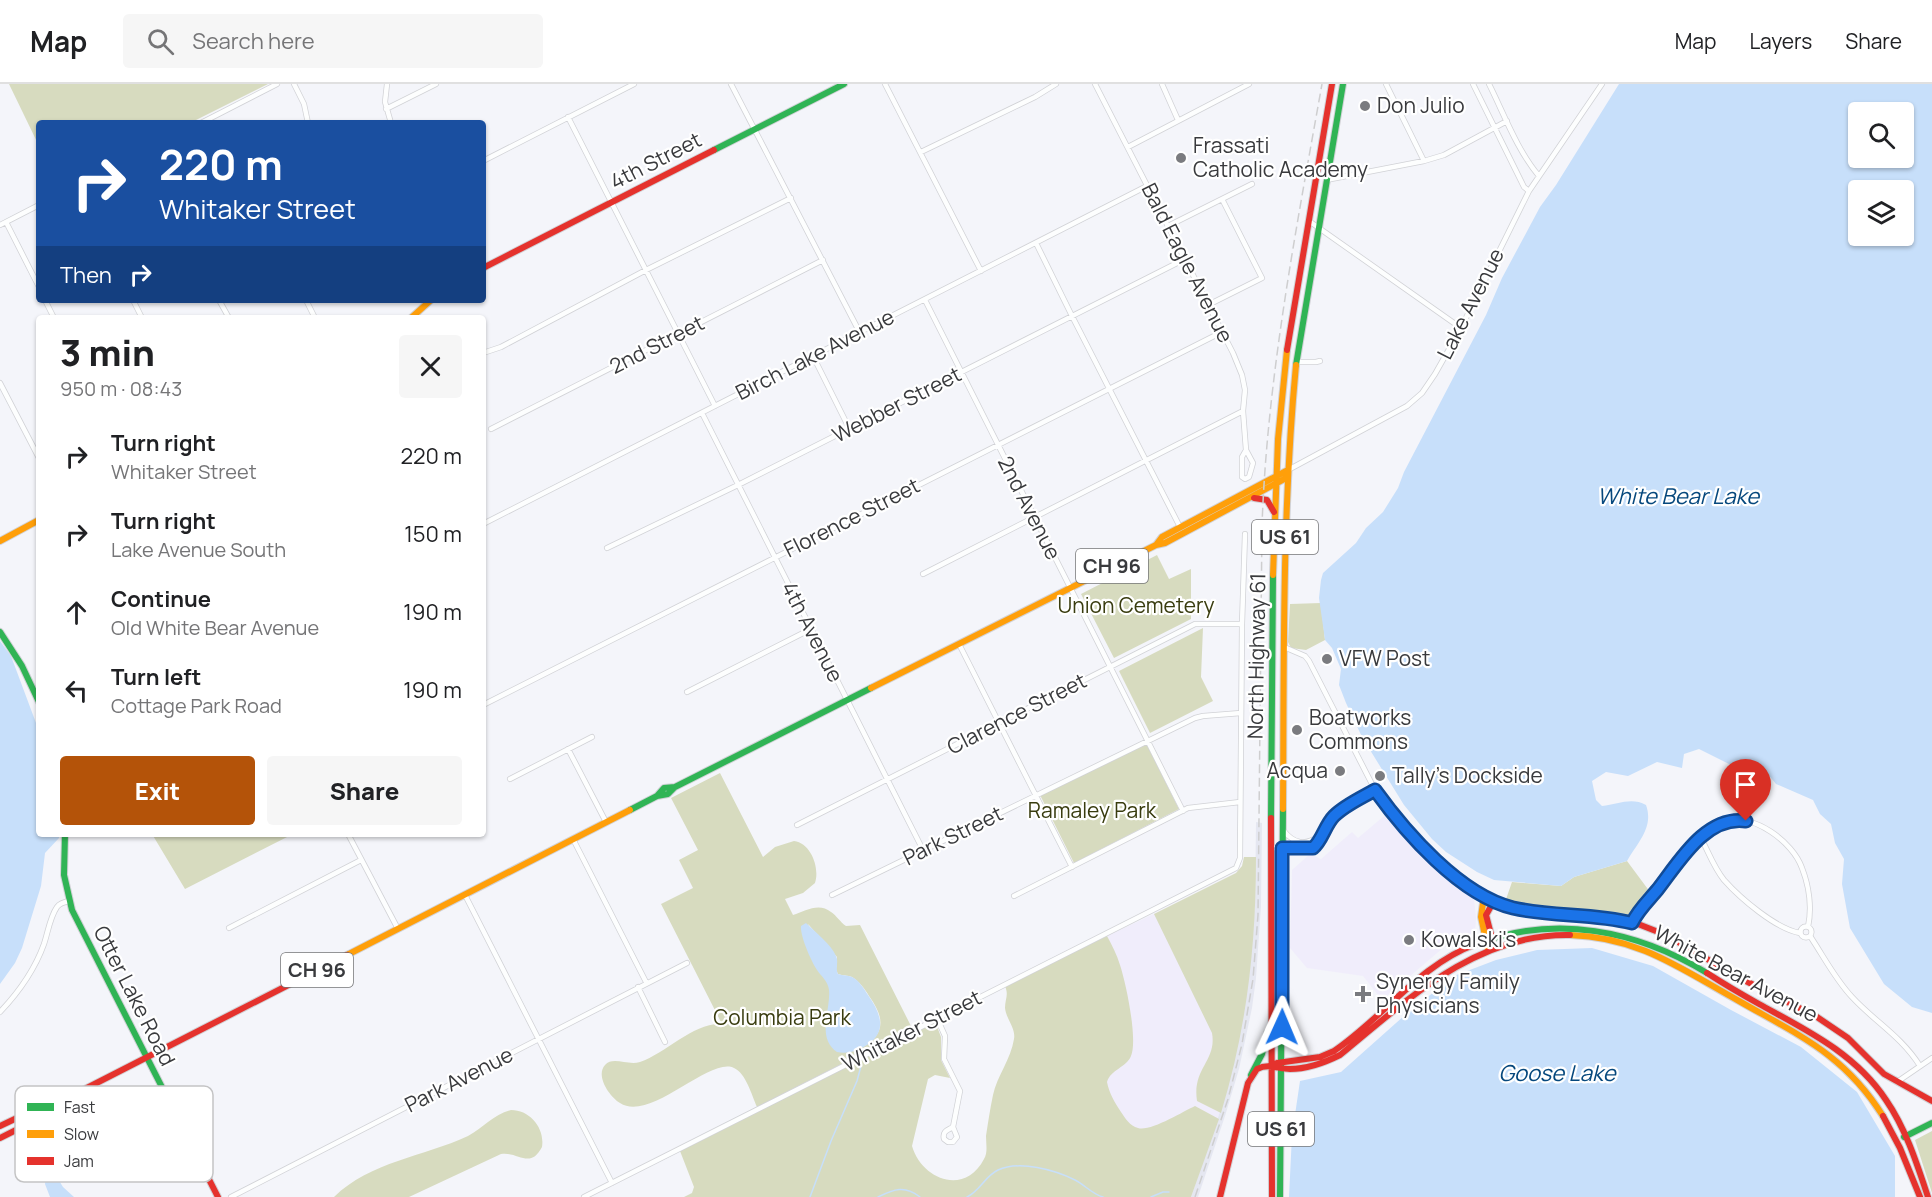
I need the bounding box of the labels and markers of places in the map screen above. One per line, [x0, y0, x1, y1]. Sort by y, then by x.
place label: Don Julio [1377, 91, 1465, 119]
marker: Don Julio [1358, 99, 1372, 113]
place label: Frassati Catholic Academy [1193, 131, 1368, 183]
marker: Frassati Catholic Academy [1174, 151, 1188, 165]
place label: VFW Post [1339, 644, 1430, 672]
marker: VFW Post [1320, 652, 1334, 666]
place label: Boatworks Commons [1309, 703, 1411, 755]
marker: Boatworks Commons [1290, 723, 1304, 737]
place label: Acqua [1266, 756, 1328, 784]
pin [1720, 759, 1771, 821]
place label: Tally’s Dockside [1392, 761, 1543, 789]
marker: Acqua [1333, 764, 1347, 778]
marker: Tally’s Dockside [1373, 769, 1387, 783]
place label: Kowalski's [1421, 925, 1516, 953]
marker: Kowalski's [1402, 933, 1416, 947]
place label: Synergy Family Physicians [1376, 967, 1520, 1019]
marker: Synergy Family Physicians [1354, 985, 1372, 1003]

